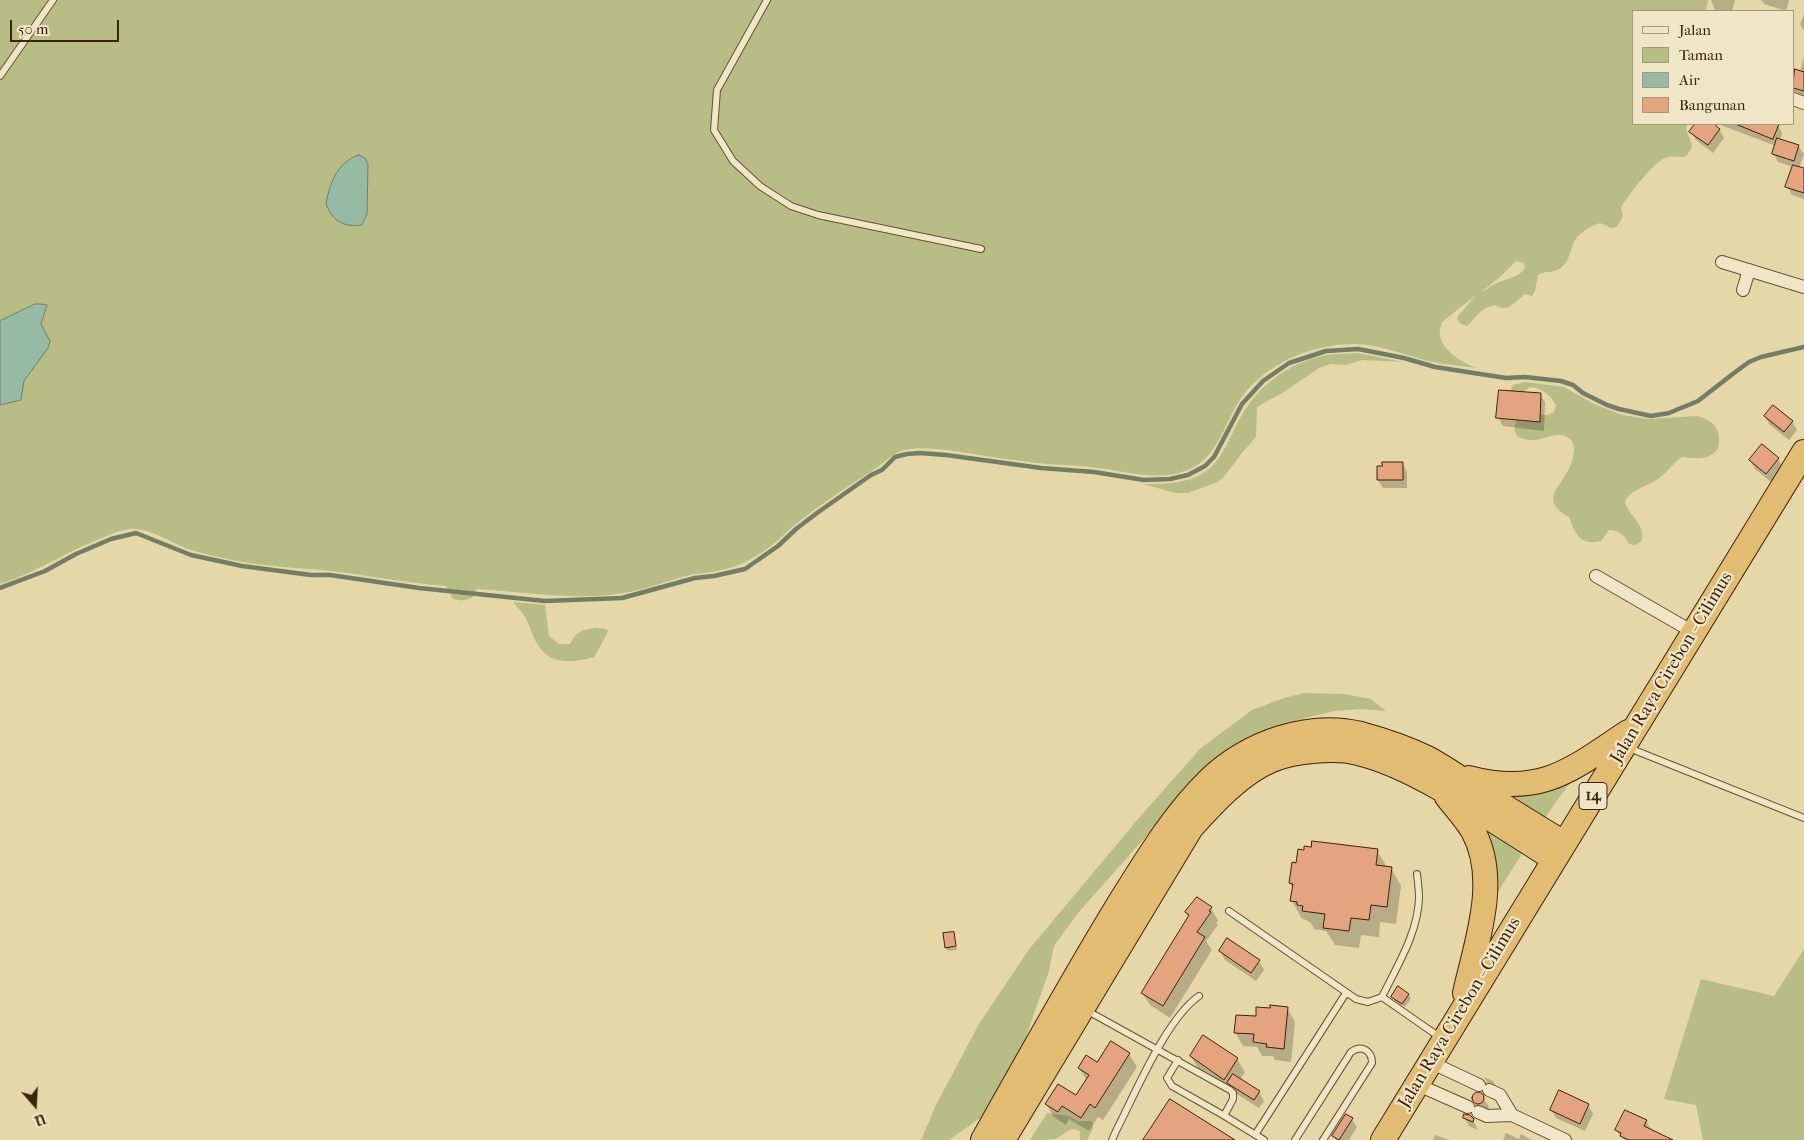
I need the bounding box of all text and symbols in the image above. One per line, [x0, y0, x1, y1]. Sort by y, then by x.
scale bar [12, 10, 121, 42]
legend [1632, 10, 1794, 125]
text: 50 m [18, 20, 48, 38]
text: Jalan [1679, 21, 1711, 39]
text: Taman [1679, 46, 1723, 64]
text: Air [1679, 71, 1700, 89]
text: Bangunan [1679, 96, 1746, 114]
street label: Jalan Raya Cirebon - Cilimus [1606, 568, 1738, 768]
road number: 14 [1579, 782, 1607, 809]
street label: Jalan Raya Cirebon - Cilimus [1394, 913, 1526, 1113]
north arrow [10, 1080, 60, 1130]
text: U [32, 1110, 48, 1129]

